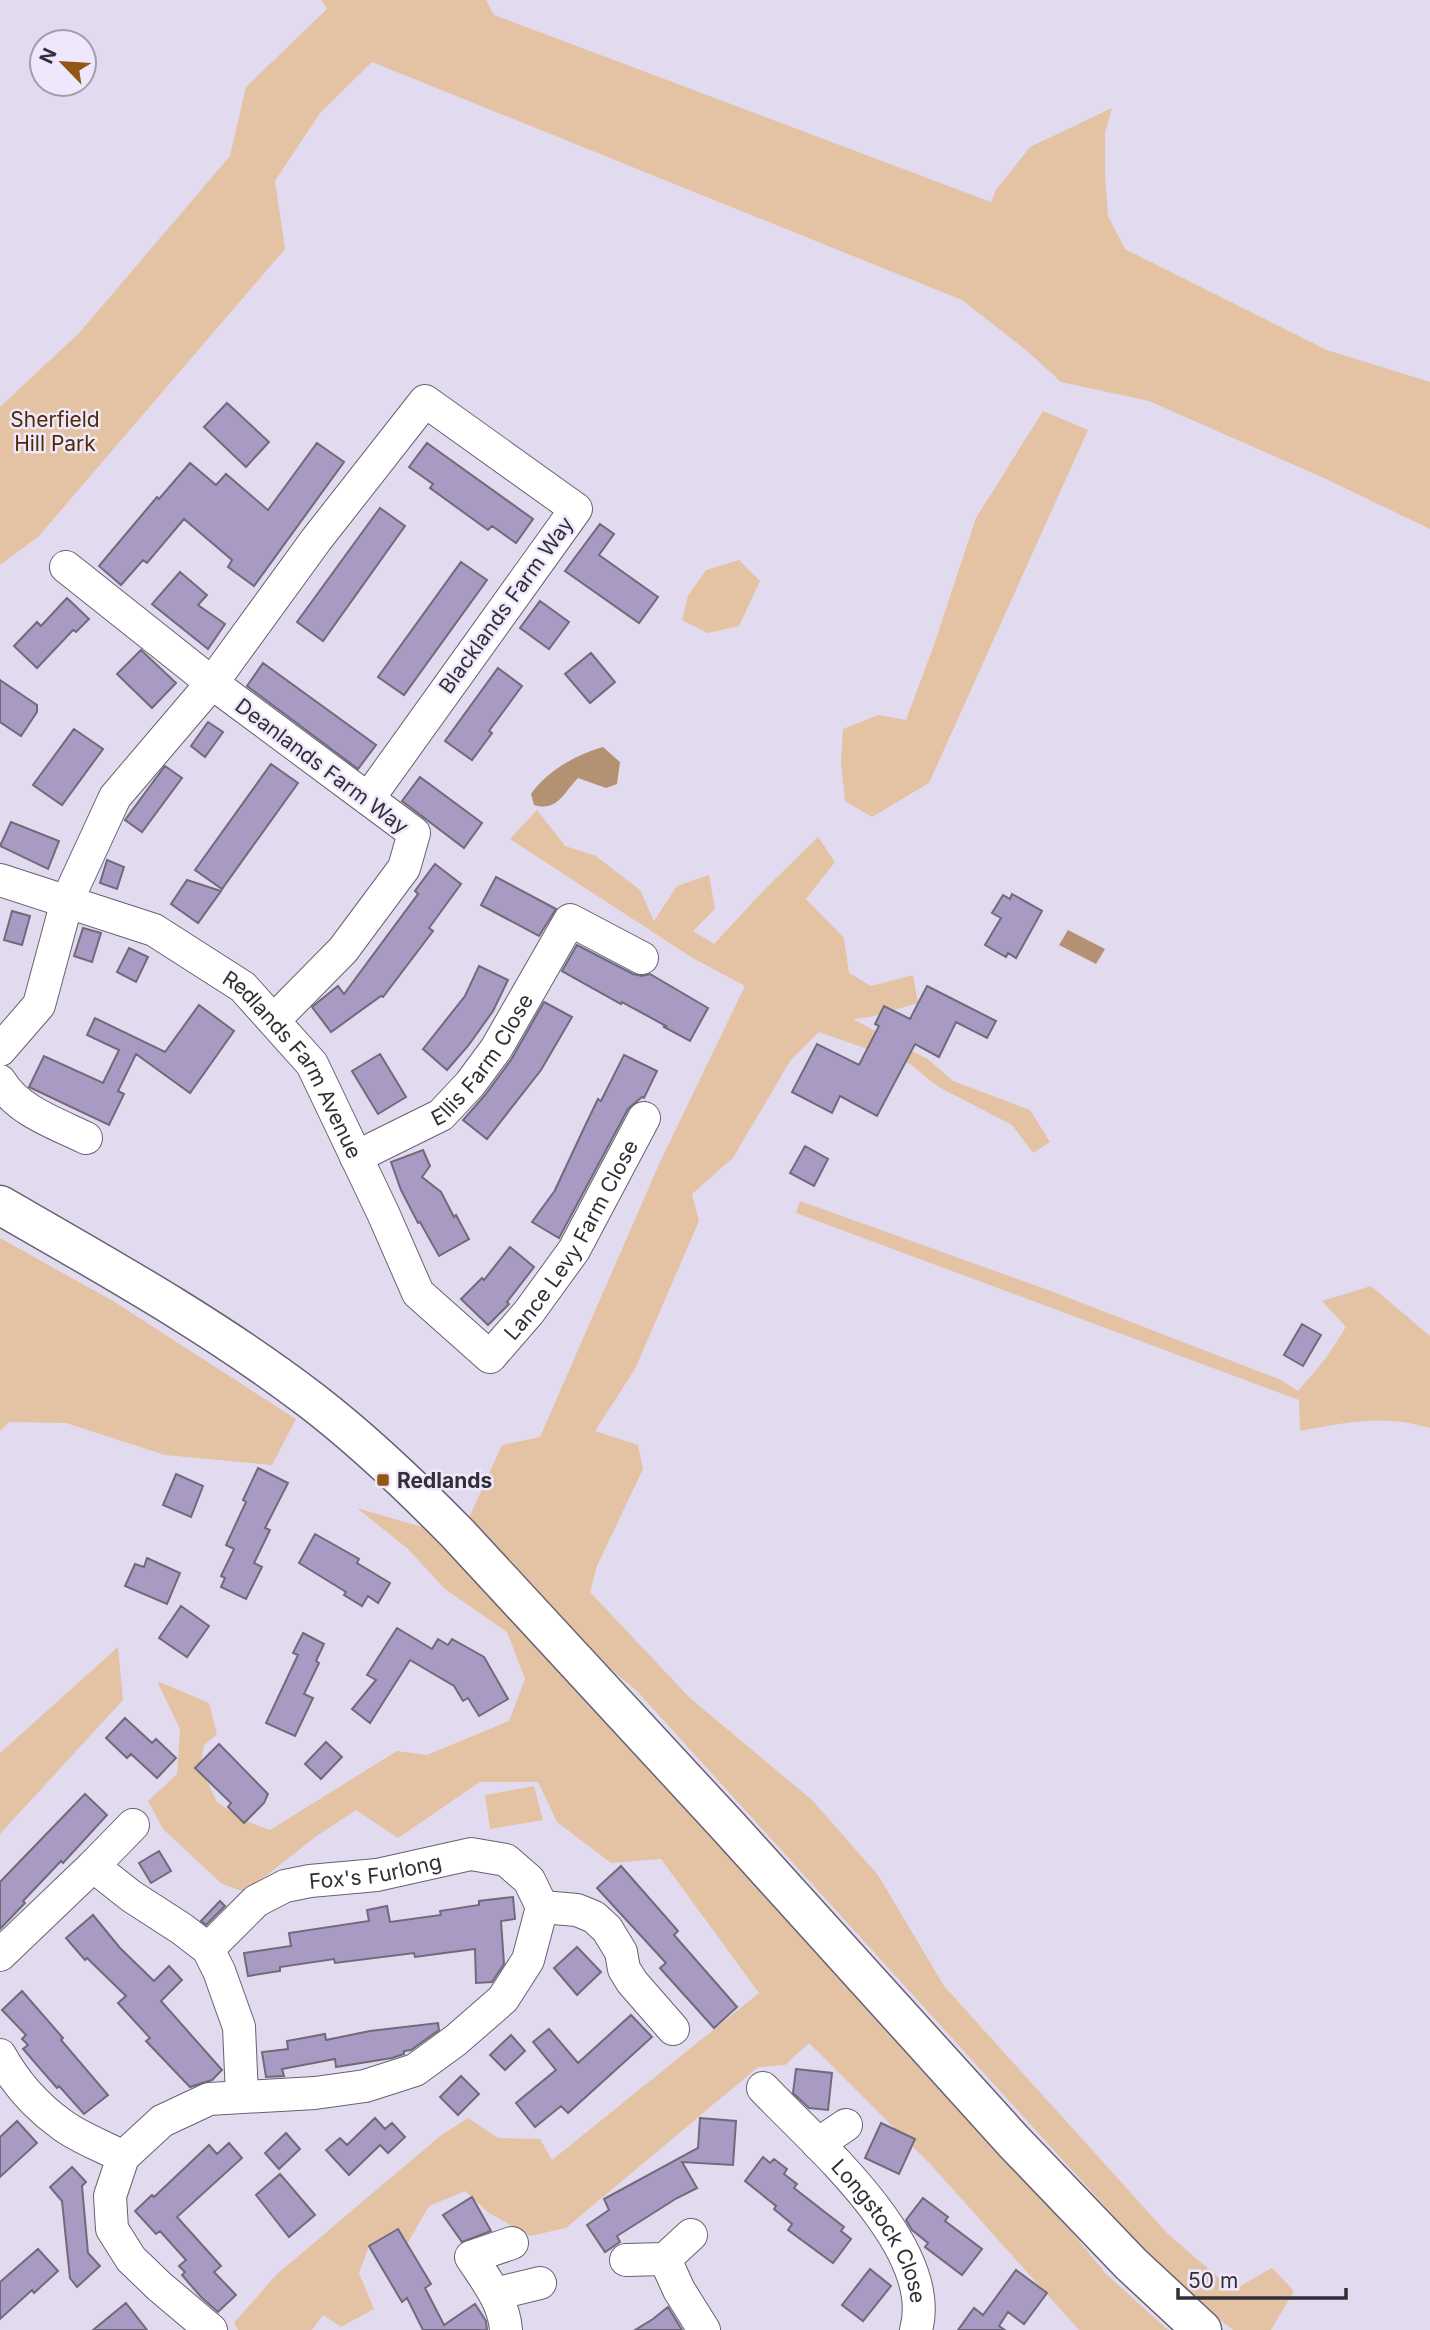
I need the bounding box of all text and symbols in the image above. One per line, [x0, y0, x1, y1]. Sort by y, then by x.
north arrow [28, 28, 98, 98]
text: N [35, 45, 62, 67]
park label: Sherfield Hill Park [10, 407, 100, 456]
street label: Blacklands Farm Way [433, 512, 579, 698]
street label: Deanlands Farm Way [231, 693, 414, 839]
street label: Redlands Farm Avenue [218, 965, 368, 1162]
street label: Ellis Farm Close [427, 989, 538, 1130]
street label: Lance Levy Farm Close [498, 1135, 643, 1345]
place label: Redlands [397, 1468, 492, 1493]
marker: Redlands [375, 1472, 391, 1488]
street label: Fox's Furlong [308, 1848, 444, 1894]
street label: Longstock Close [827, 2154, 931, 2304]
scale bar [1178, 2256, 1346, 2300]
text: 50 m [1188, 2268, 1238, 2293]

